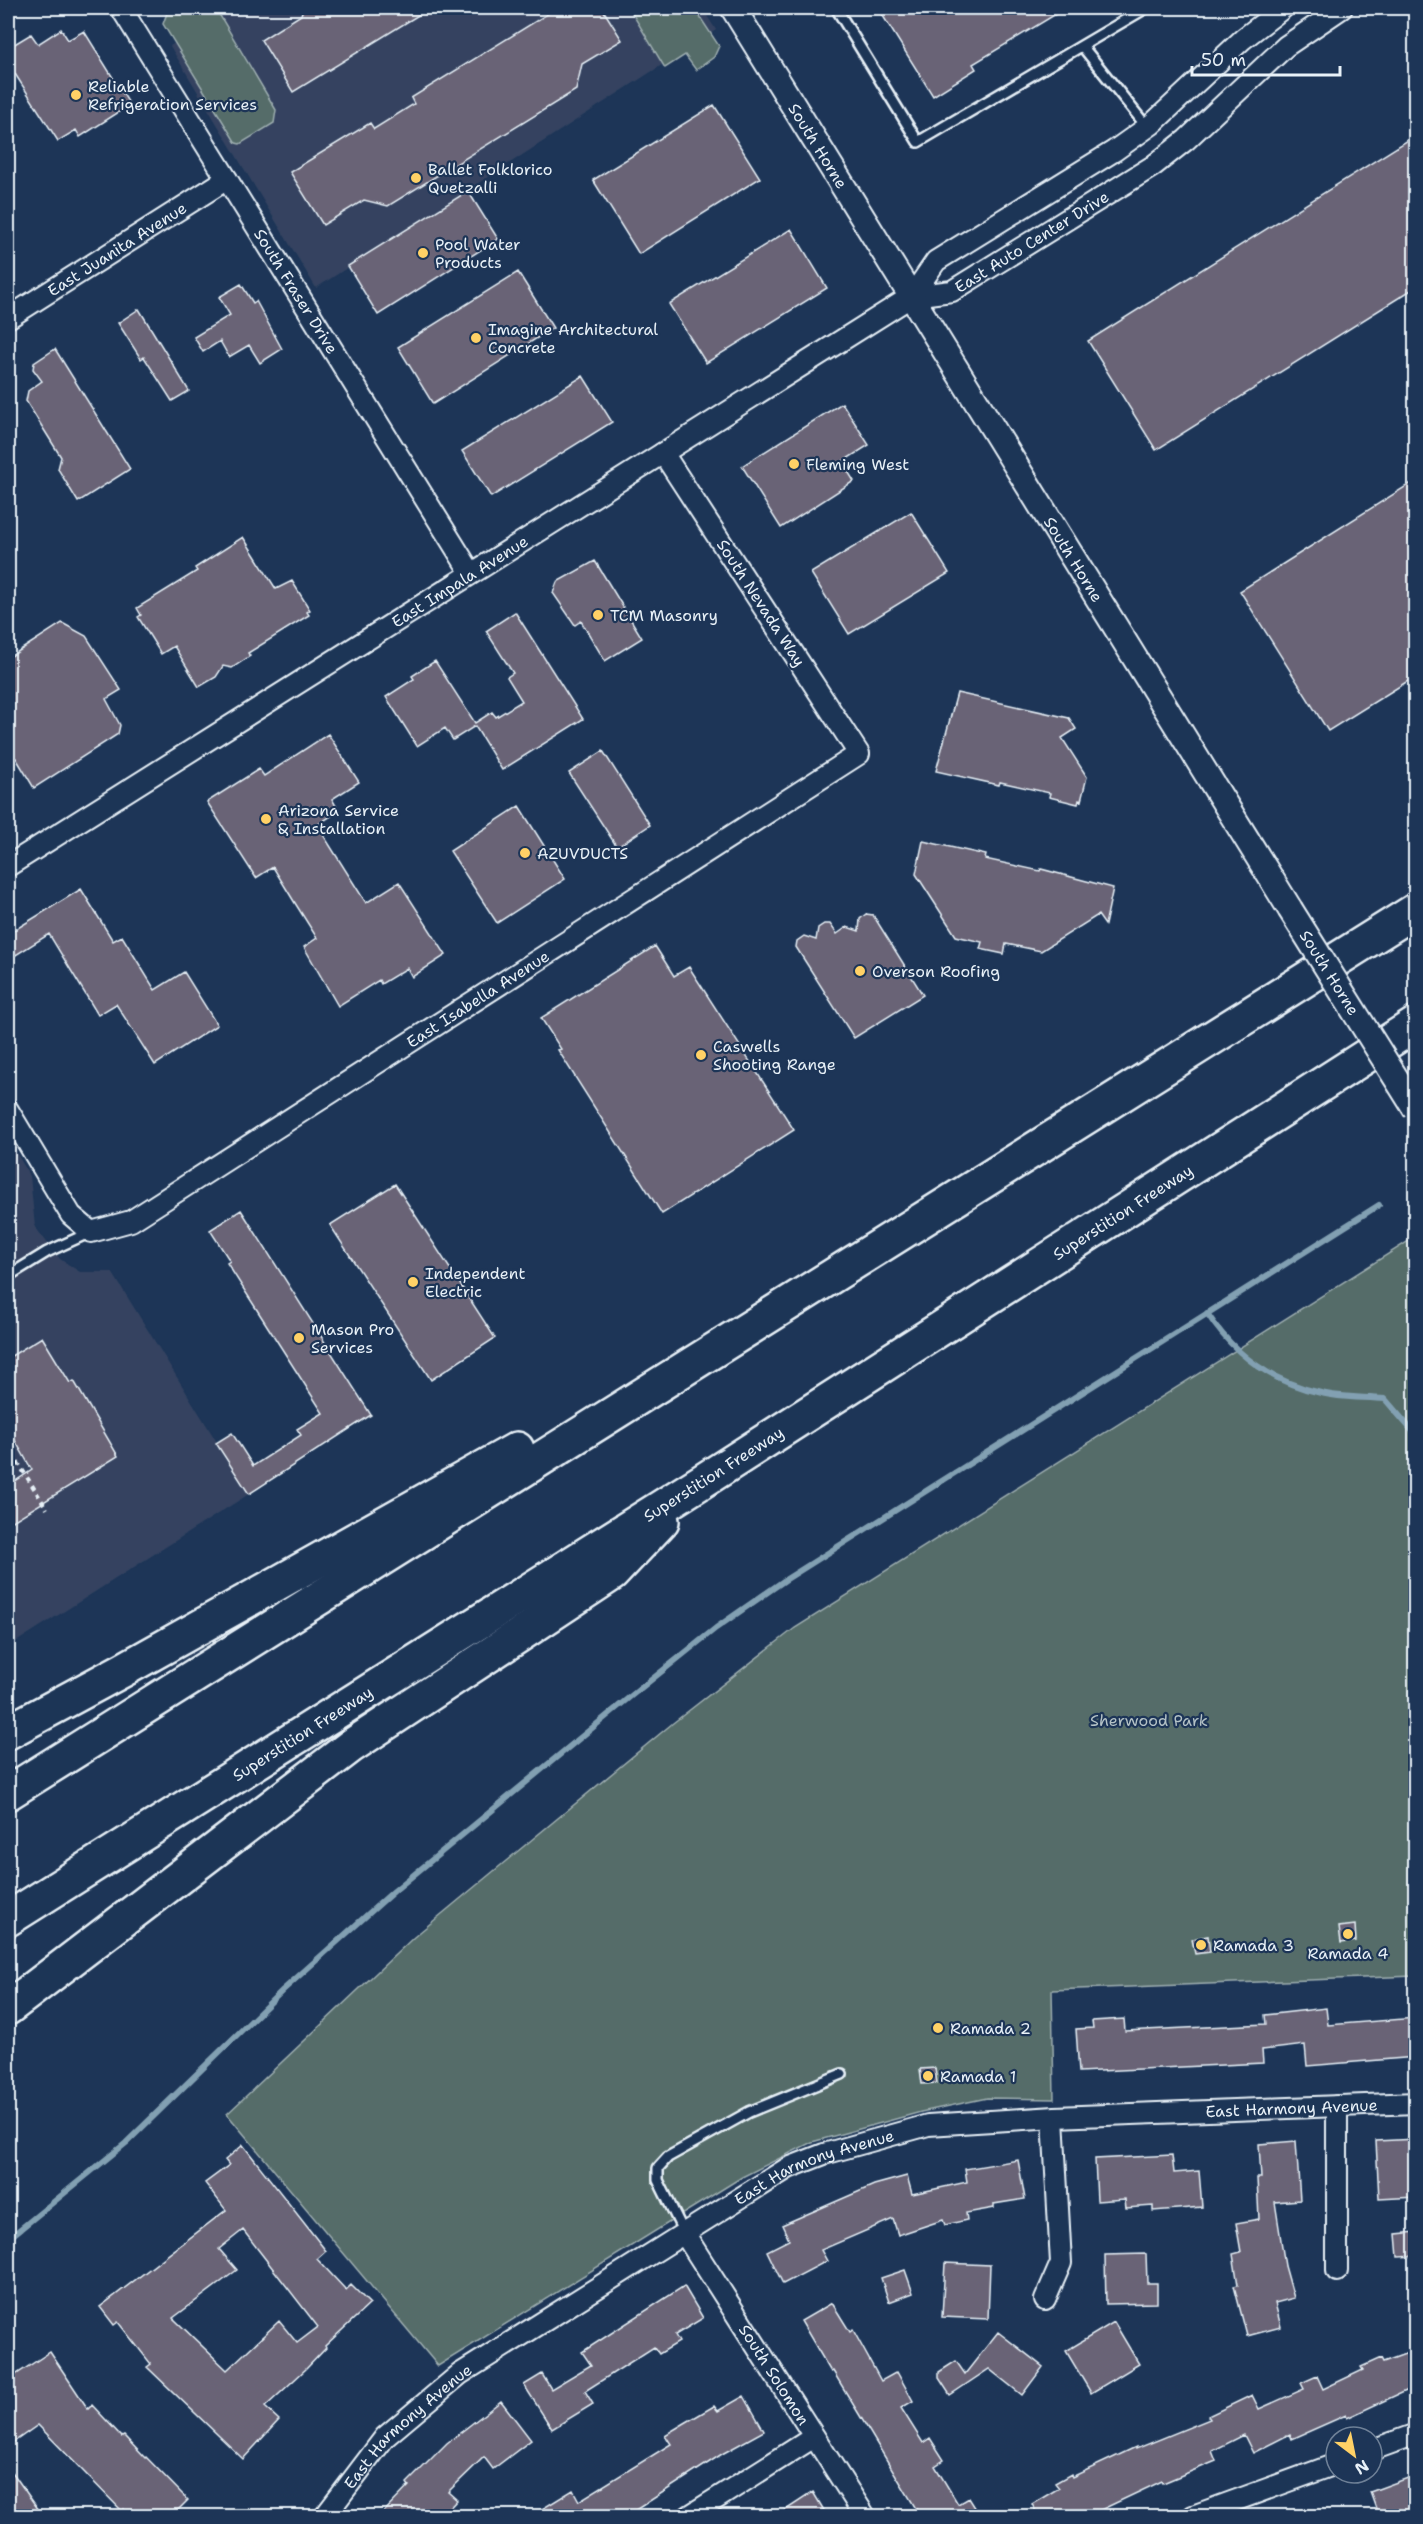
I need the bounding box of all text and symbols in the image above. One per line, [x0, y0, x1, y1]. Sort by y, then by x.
scale bar [1192, 39, 1340, 77]
text: 50 m [1201, 48, 1246, 72]
place label: Reliable Refrigeration Services [88, 76, 257, 115]
marker: Reliable Refrigeration Services [69, 88, 83, 102]
street label: South Horne [784, 99, 853, 192]
place label: Ballet Folklorico Quetzalli [428, 159, 553, 198]
marker: Ballet Folklorico Quetzalli [409, 171, 423, 185]
street label: East Auto Center Drive [951, 186, 1113, 297]
street label: East Juanita Avenue [43, 197, 190, 301]
street label: South Fraser Drive [250, 225, 343, 358]
place label: Pool Water Products [435, 234, 521, 273]
marker: Pool Water Products [416, 246, 430, 260]
place label: Imagine Architectural Concrete [488, 319, 658, 358]
marker: Imagine Architectural Concrete [469, 331, 483, 345]
place label: Fleming West [806, 454, 909, 475]
marker: Fleming West [787, 457, 801, 471]
street label: South Horne [1039, 513, 1108, 606]
street label: East Impala Avenue [388, 530, 532, 632]
street label: South Nevada Way [712, 535, 810, 671]
place label: TCM Masonry [610, 605, 718, 626]
marker: TCM Masonry [591, 608, 605, 622]
place label: Arizona Service & Installation [278, 800, 399, 839]
marker: Arizona Service & Installation [259, 812, 273, 826]
place label: AZUVDUCTS [537, 843, 628, 864]
marker: AZUVDUCTS [518, 846, 532, 860]
street label: South Horne [1295, 926, 1364, 1019]
street label: East Isabella Avenue [402, 945, 553, 1052]
place label: Overson Roofing [872, 961, 1000, 982]
marker: Overson Roofing [853, 964, 867, 978]
place label: Caswells Shooting Range [713, 1036, 836, 1075]
marker: Caswells Shooting Range [694, 1048, 708, 1062]
street label: Superstition Freeway [1049, 1159, 1197, 1264]
place label: Independent Electric [425, 1263, 525, 1302]
marker: Independent Electric [406, 1275, 420, 1289]
place label: Mason Pro Services [311, 1319, 394, 1358]
marker: Mason Pro Services [292, 1331, 306, 1345]
street label: Superstition Freeway [639, 1421, 787, 1526]
street label: Superstition Freeway [228, 1681, 377, 1786]
park label: Sherwood Park [1090, 1710, 1208, 1731]
marker: Ramada 4 [1341, 1927, 1355, 1941]
place label: Ramada 3 [1213, 1935, 1294, 1956]
marker: Ramada 3 [1194, 1938, 1208, 1952]
place label: Ramada 4 [1308, 1943, 1388, 1964]
place label: Ramada 2 [950, 2018, 1031, 2039]
marker: Ramada 2 [931, 2021, 945, 2035]
place label: Ramada 1 [940, 2066, 1016, 2087]
marker: Ramada 1 [921, 2069, 935, 2083]
street label: East Harmony Avenue [1205, 2094, 1378, 2122]
street label: East Harmony Avenue [730, 2125, 896, 2210]
street label: South Solomon [735, 2320, 815, 2429]
street label: East Harmony Avenue [339, 2359, 476, 2493]
north arrow [1324, 2425, 1384, 2485]
text: N [1351, 2455, 1373, 2480]

